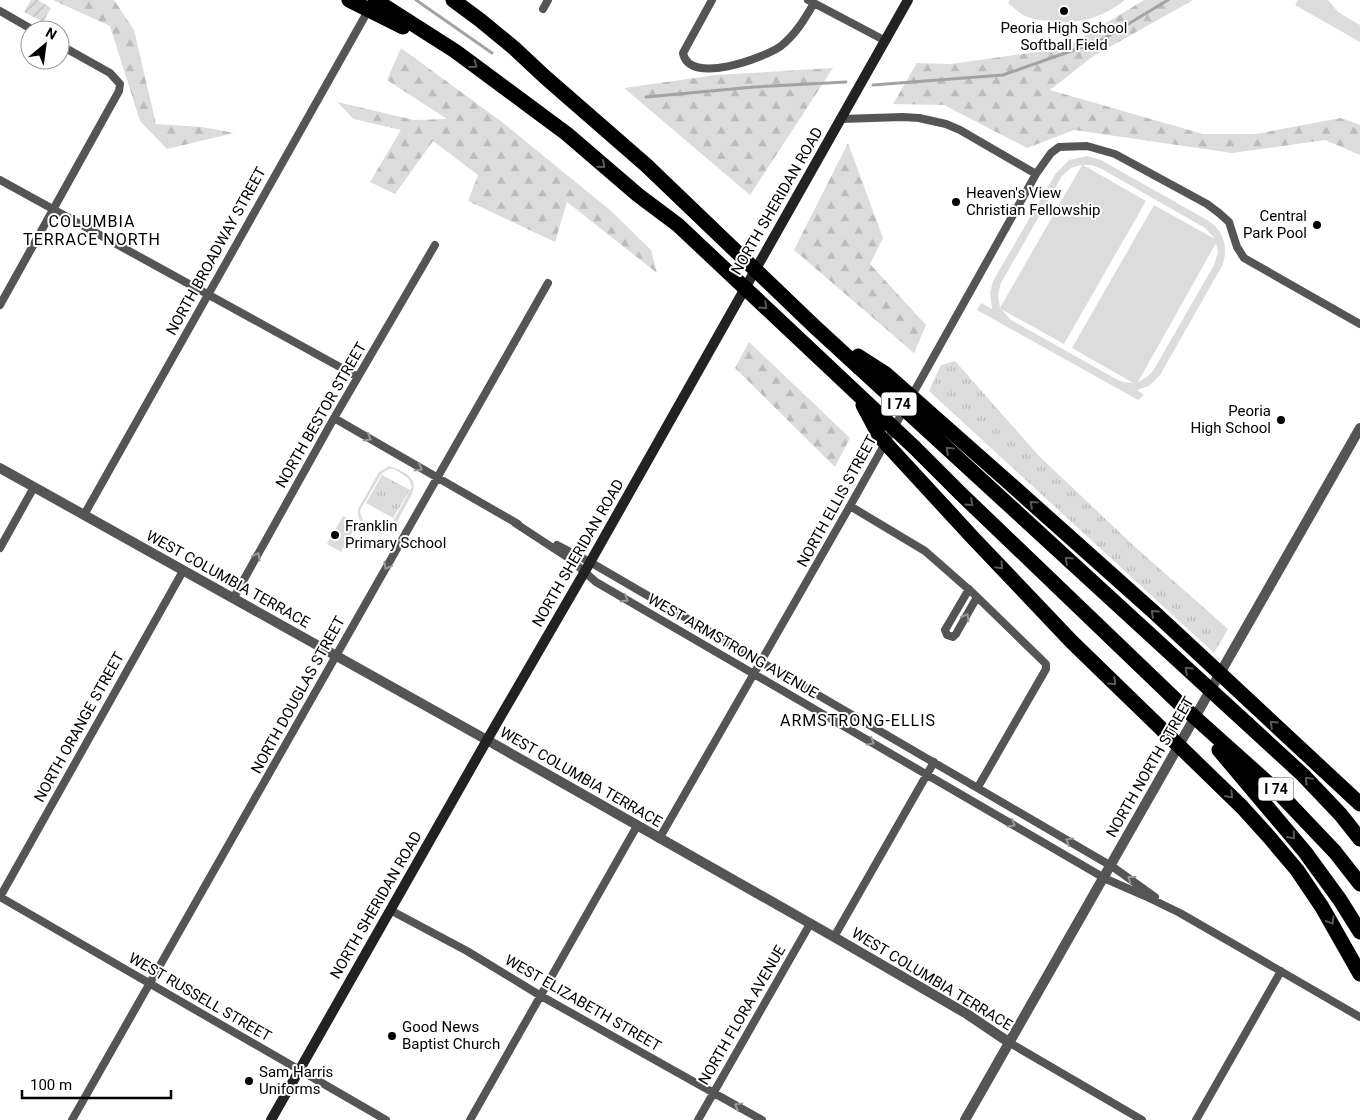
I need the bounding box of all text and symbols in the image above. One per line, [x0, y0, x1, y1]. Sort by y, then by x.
marker: Peoria High School Softball Field [1058, 5, 1070, 17]
place label: Peoria High School Softball Field [1000, 19, 1128, 54]
north arrow [20, 20, 70, 70]
text: N [43, 24, 60, 43]
one-way arrow [468, 60, 477, 68]
street label: NORTH SHERIDAN ROAD [727, 124, 827, 278]
one-way arrow [597, 159, 606, 168]
street label: NORTH BROADWAY STREET [162, 164, 270, 338]
place label: Heaven's View Christian Fellowship [966, 184, 1101, 219]
marker: Heaven's View Christian Fellowship [950, 196, 962, 208]
place label: Central Park Pool [1243, 207, 1307, 242]
district label: COLUMBIA TERRACE NORTH [23, 212, 161, 249]
marker: Central Park Pool [1311, 219, 1323, 231]
one-way arrow [759, 300, 768, 309]
street label: NORTH BESTOR STREET [272, 339, 370, 491]
road number: I 74 [882, 392, 916, 416]
place label: Peoria High School [1190, 402, 1271, 437]
marker: Peoria High School [1275, 414, 1287, 426]
one-way arrow [363, 431, 372, 441]
street label: NORTH ELLIS STREET [793, 432, 881, 570]
one-way arrow [945, 446, 954, 455]
one-way arrow [414, 461, 423, 471]
street label: NORTH SHERIDAN ROAD [528, 476, 628, 630]
one-way arrow [965, 497, 974, 506]
one-way arrow [1030, 501, 1039, 510]
place label: Franklin Primary School [345, 517, 446, 552]
street label: WEST COLUMBIA TERRACE [143, 526, 313, 632]
marker: Franklin Primary School [329, 529, 341, 541]
one-way arrow [251, 553, 261, 562]
one-way arrow [1065, 557, 1074, 566]
one-way arrow [994, 560, 1003, 569]
one-way arrow [383, 561, 393, 570]
street label: WEST ARMSTRONG AVENUE [645, 590, 822, 702]
one-way arrow [619, 593, 628, 603]
one-way arrow [1151, 610, 1160, 619]
street label: NORTH DOUGLAS STREET [247, 613, 349, 777]
one-way arrow [959, 614, 969, 623]
street label: NORTH ORANGE STREET [30, 649, 128, 805]
one-way arrow [1184, 667, 1193, 676]
one-way arrow [1107, 676, 1116, 685]
street label: NORTH NORTH STREET [1102, 693, 1198, 841]
district label: ARMSTRONG-ELLIS [780, 711, 936, 730]
one-way arrow [1269, 721, 1278, 730]
street label: WEST COLUMBIA TERRACE [497, 723, 666, 831]
one-way arrow [866, 736, 875, 746]
one-way arrow [1304, 776, 1313, 785]
road number: I 74 [1258, 778, 1294, 801]
one-way arrow [1224, 789, 1233, 798]
one-way arrow [1006, 818, 1015, 828]
street label: NORTH SHERIDAN ROAD [326, 828, 426, 982]
one-way arrow [1286, 830, 1295, 839]
one-way arrow [1066, 837, 1075, 847]
one-way arrow [1127, 876, 1137, 885]
one-way arrow [1325, 916, 1335, 925]
street label: WEST COLUMBIA TERRACE [848, 924, 1016, 1034]
street label: NORTH FLORA AVENUE [695, 942, 790, 1088]
street label: WEST RUSSELL STREET [126, 949, 274, 1045]
street label: WEST ELIZABETH STREET [502, 951, 664, 1055]
place label: Good News Baptist Church [402, 1018, 500, 1053]
marker: Good News Baptist Church [386, 1030, 398, 1042]
place label: Sam Harris Uniforms [259, 1063, 333, 1098]
scale bar [22, 1068, 171, 1100]
marker: Sam Harris Uniforms [243, 1075, 255, 1087]
text: 100 m [30, 1076, 72, 1094]
one-way arrow [735, 1103, 744, 1113]

